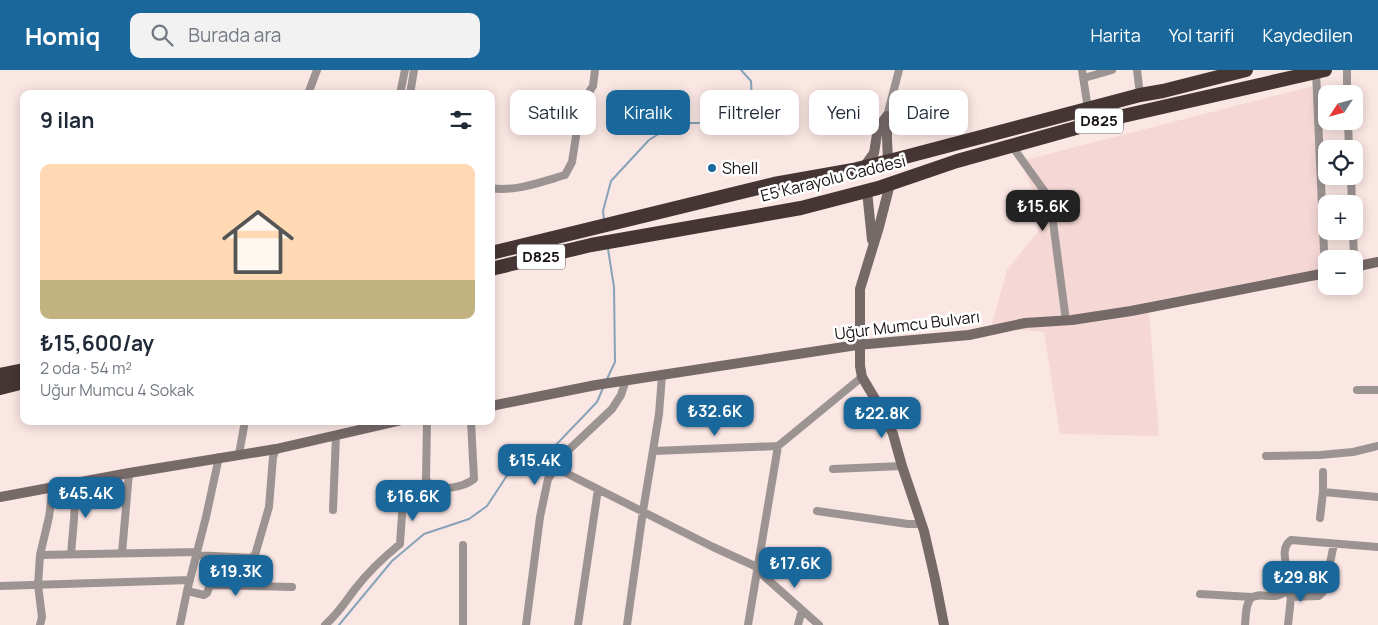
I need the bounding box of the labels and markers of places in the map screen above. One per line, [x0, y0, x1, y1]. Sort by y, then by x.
place label: Shell [722, 157, 758, 179]
marker: Shell [706, 162, 718, 174]
pin: ₺15.6K [1002, 190, 1084, 232]
pin: ₺32.6K [674, 394, 756, 437]
pin: ₺22.8K [841, 396, 923, 439]
pin: ₺15.4K [494, 444, 576, 486]
pin: ₺45.4K [45, 476, 127, 519]
pin: ₺16.6K [372, 480, 454, 522]
pin: ₺17.6K [754, 546, 836, 589]
pin: ₺19.3K [195, 554, 277, 597]
pin: ₺29.8K [1260, 560, 1342, 603]

